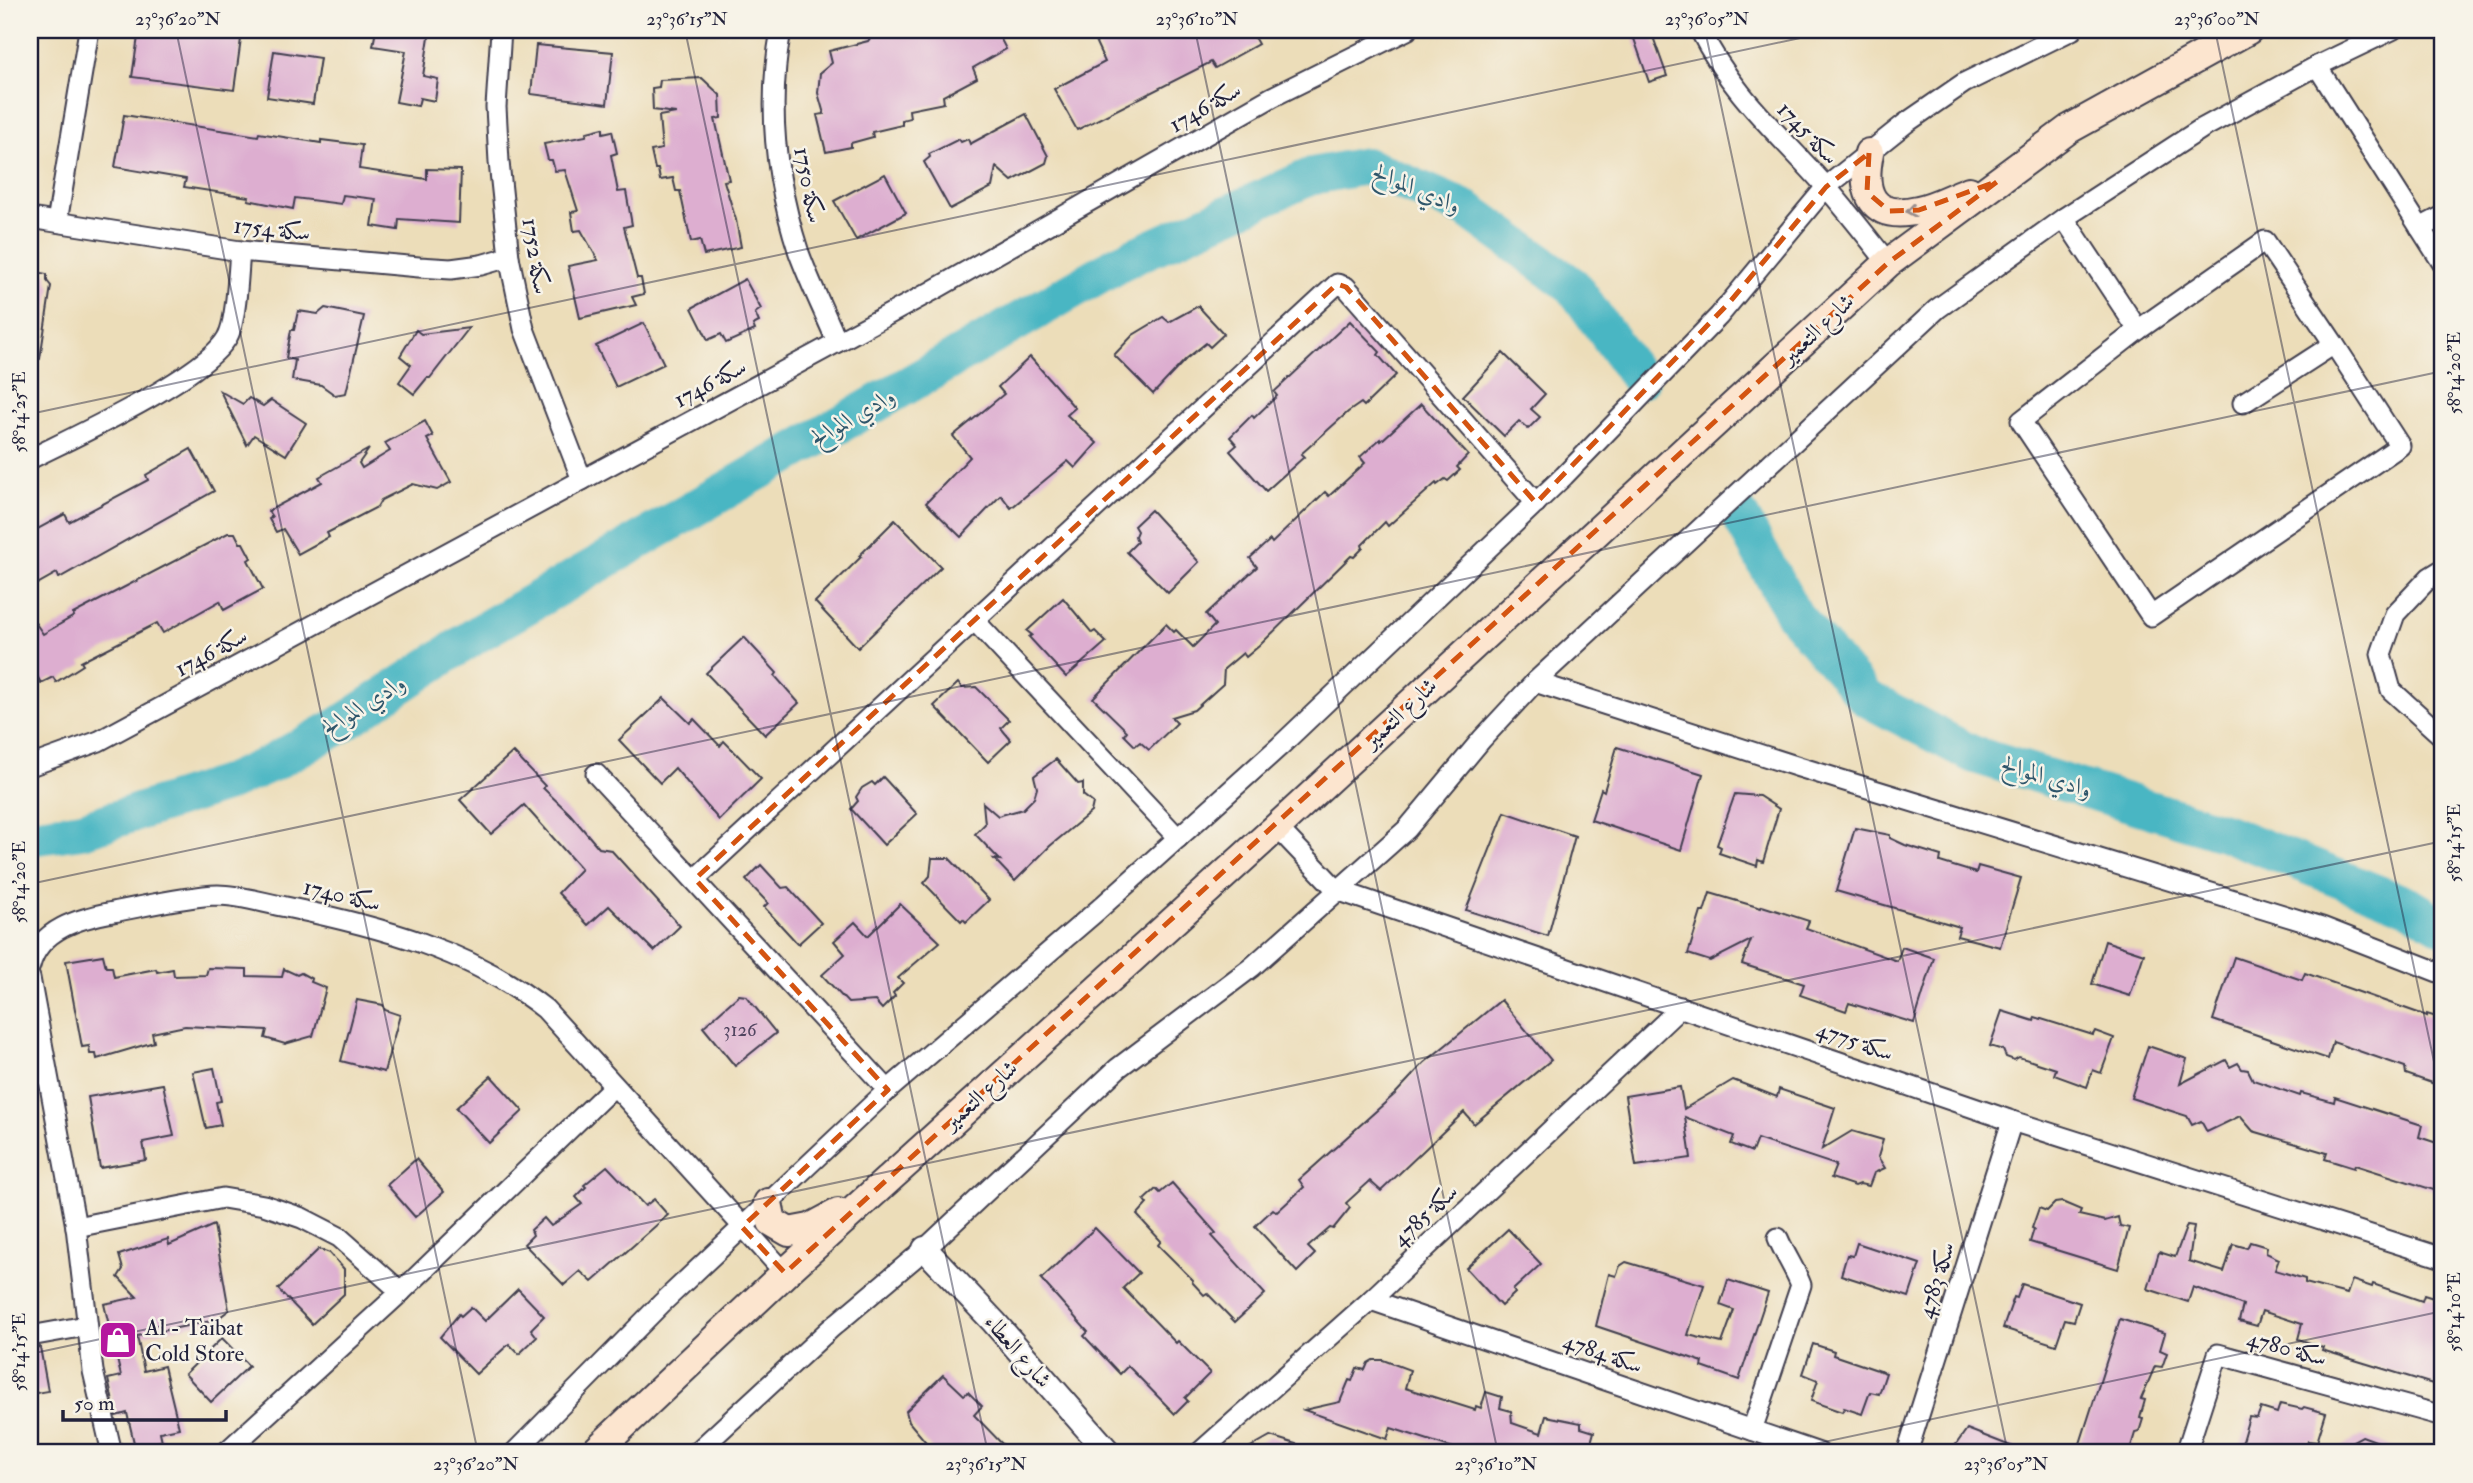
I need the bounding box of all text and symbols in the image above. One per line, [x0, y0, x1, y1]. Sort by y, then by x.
text: 23°36'20"N [135, 8, 221, 31]
text: 23°36'15"N [646, 8, 728, 31]
text: 23°36'10"N [1156, 8, 1238, 31]
text: 23°36'05"N [1665, 8, 1749, 31]
text: 23°36'00"N [2174, 8, 2260, 31]
street label: سكة 1746 [1164, 75, 1246, 139]
street label: سكة 1745 [1771, 95, 1845, 171]
street label: سكة 1750 [787, 145, 831, 225]
water label: وادي الموالح [1367, 157, 1466, 225]
one-way arrow [1905, 203, 1917, 218]
street label: سكة 1754 [232, 211, 312, 247]
street label: سكة 1752 [516, 216, 556, 296]
street label: شارع التعمير [1772, 287, 1864, 376]
text: 58°14'20"E [2443, 332, 2466, 414]
street label: سكة 1746 [669, 352, 751, 414]
text: 58°14'25"E [8, 371, 31, 453]
water label: وادي الموالح [805, 380, 903, 457]
street label: سكة 1746 [170, 621, 252, 683]
water label: وادي الموالح [316, 667, 414, 746]
street label: شارع التعمير [1355, 671, 1447, 760]
water label: وادي الموالح [1997, 749, 2096, 809]
text: 58°14'15"E [2443, 804, 2466, 882]
text: 58°14'20"E [8, 841, 31, 923]
street label: سكة 1740 [300, 872, 384, 918]
street label: سكة 4775 [1813, 1014, 1897, 1068]
house number: 3126 [723, 1018, 758, 1042]
street label: شارع التعمير [935, 1054, 1027, 1141]
street label: سكة 4785 [1386, 1177, 1464, 1253]
street label: سكة 4783 [1911, 1238, 1961, 1322]
text: 58°14'10"E [2443, 1272, 2466, 1352]
street label: شارع العطاء [974, 1308, 1058, 1397]
text: 58°14'15"E [8, 1313, 31, 1391]
place label: Al - Taibat Cold Store [144, 1313, 245, 1368]
shop icon: Al - Taibat Cold Store [97, 1319, 139, 1361]
street label: سكة 4780 [2244, 1323, 2330, 1373]
street label: سكة 4784 [1560, 1326, 1646, 1380]
scale bar [63, 1378, 226, 1422]
text: 50 m [74, 1390, 115, 1417]
text: 23°36'20"N [433, 1453, 519, 1476]
text: 23°36'15"N [945, 1453, 1027, 1476]
text: 23°36'10"N [1455, 1453, 1537, 1476]
text: 23°36'05"N [1964, 1453, 2048, 1476]

